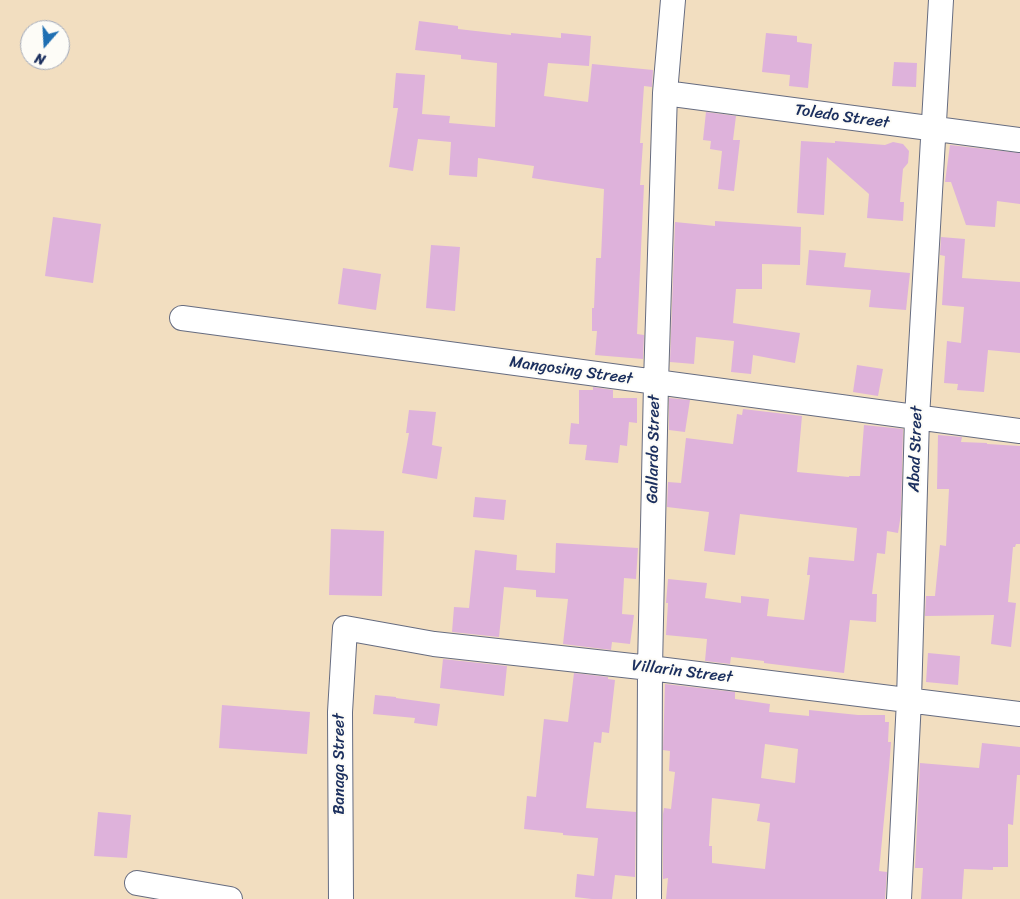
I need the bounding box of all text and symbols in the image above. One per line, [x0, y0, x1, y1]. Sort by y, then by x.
north arrow [20, 20, 70, 70]
text: N [32, 45, 49, 72]
street label: Toledo Street [793, 101, 891, 133]
street label: Mangosing Street [508, 353, 634, 389]
street label: Gallardo Street [643, 394, 665, 504]
street label: Abad Street [905, 405, 927, 493]
street label: Villarin Street [631, 656, 733, 688]
street label: Banaga Street [330, 713, 350, 815]

